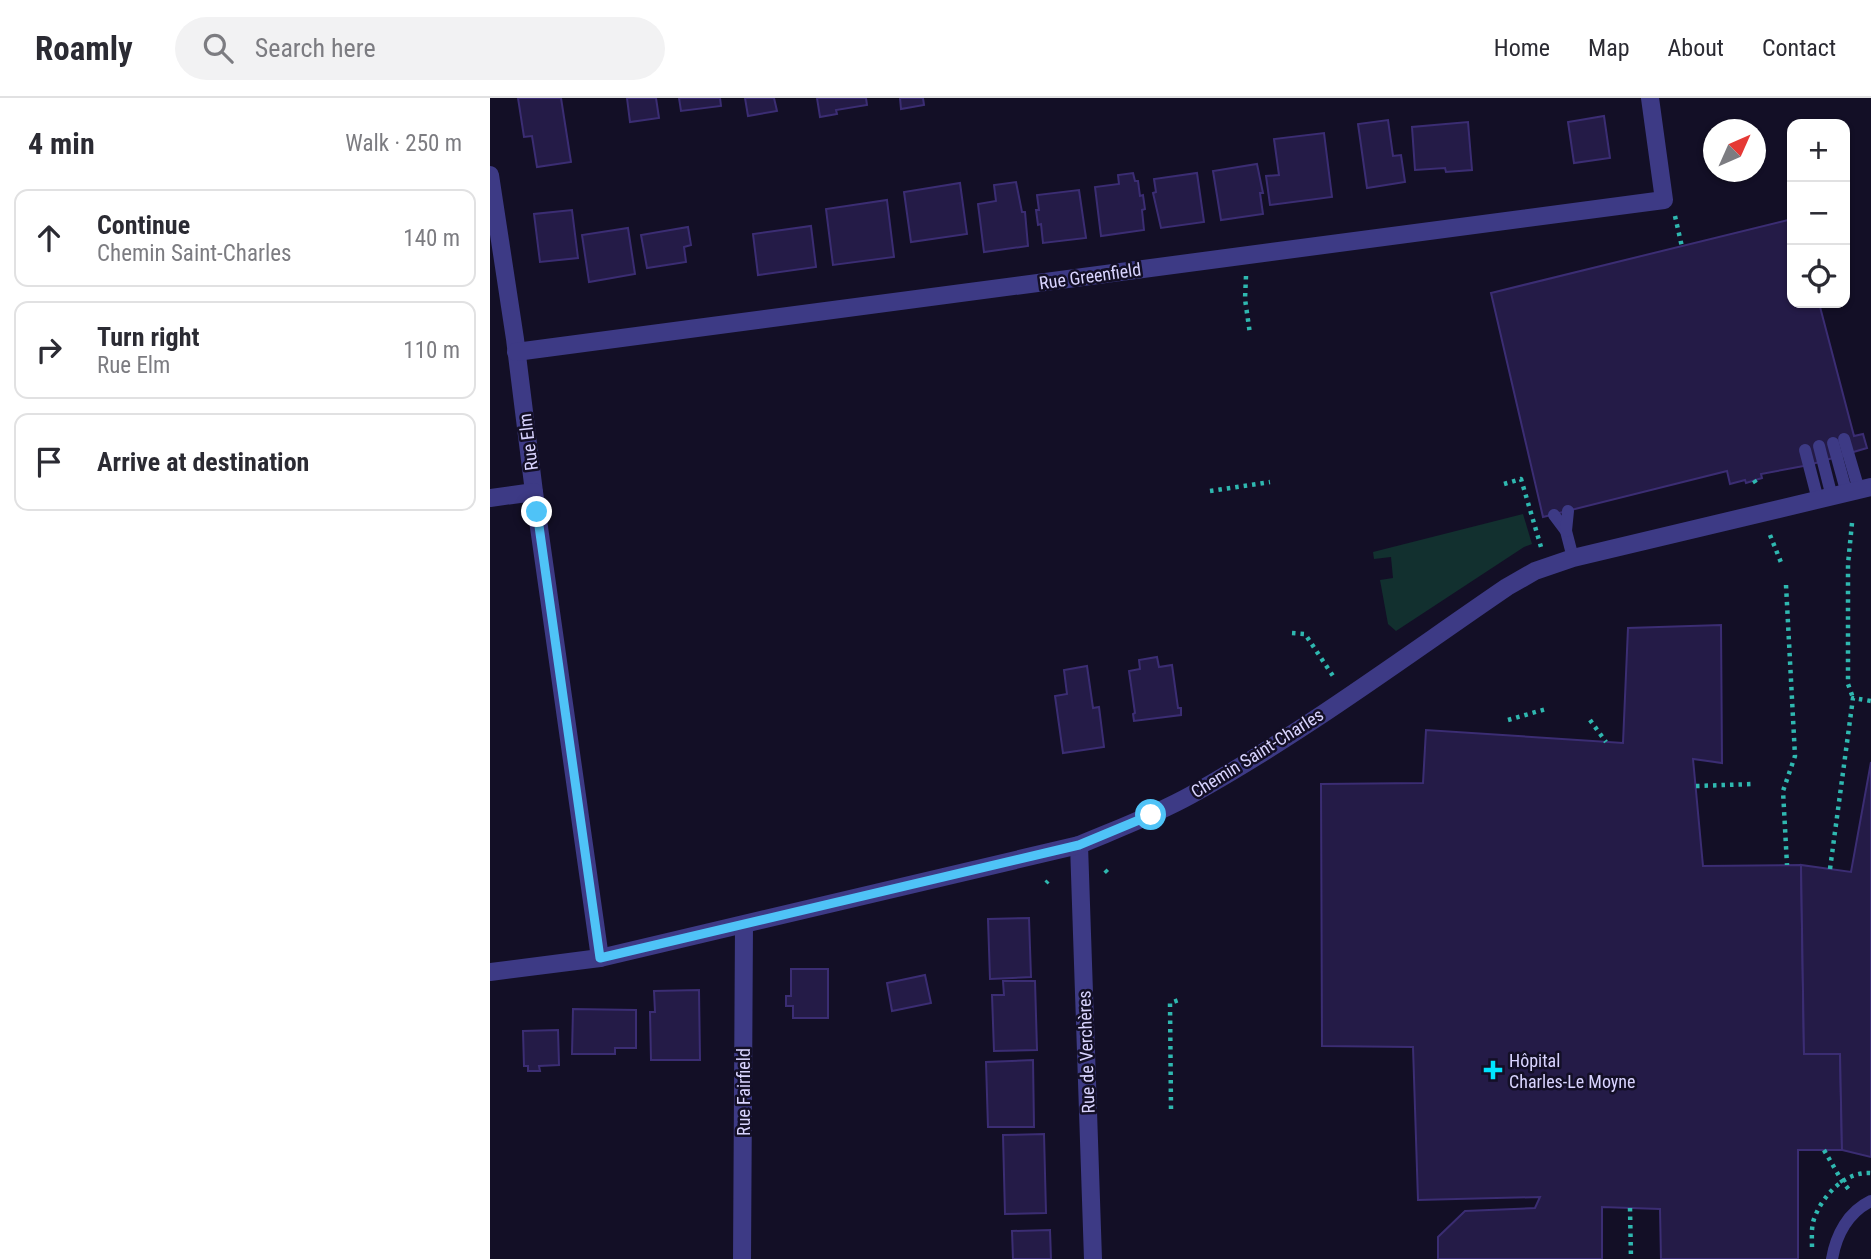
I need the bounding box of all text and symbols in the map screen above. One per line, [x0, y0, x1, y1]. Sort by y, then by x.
search box [175, 17, 665, 80]
text: Roamly [35, 29, 133, 68]
icon: search [199, 29, 237, 67]
text: Search here [255, 33, 376, 63]
text: Home [1494, 34, 1550, 62]
text: Map [1588, 34, 1630, 62]
text: About [1668, 34, 1724, 62]
text: Contact [1762, 34, 1836, 62]
north arrow [1703, 119, 1766, 182]
map controls [1787, 119, 1850, 308]
button: + [1787, 119, 1850, 182]
text: 4 min [28, 126, 95, 161]
text: Walk · 250 m [345, 130, 462, 157]
button: − [1787, 182, 1850, 245]
text: Continue [97, 210, 190, 240]
icon: ahead [30, 219, 68, 257]
text: 140 m [403, 225, 460, 252]
text: Chemin Saint-Charles [97, 240, 292, 267]
button: locate [1787, 245, 1850, 308]
street label: Rue Greenfield [1038, 258, 1142, 294]
text: Turn right [97, 322, 199, 352]
icon: right [30, 331, 68, 369]
text: 110 m [403, 337, 460, 364]
text: Rue Elm [97, 352, 170, 379]
street label: Rue Elm [514, 412, 542, 472]
icon: arrive [30, 443, 68, 481]
text: Arrive at destination [97, 447, 309, 477]
route end [521, 496, 552, 527]
street label: Chemin Saint-Charles [1187, 704, 1327, 802]
route start [1135, 799, 1166, 830]
street label: Rue de Verchères [1073, 990, 1099, 1114]
street label: Rue Fairfield [733, 1048, 754, 1136]
place label: Hôpital Charles-Le Moyne [1509, 1050, 1636, 1092]
marker: Hôpital Charles-Le Moyne [1483, 1060, 1503, 1080]

